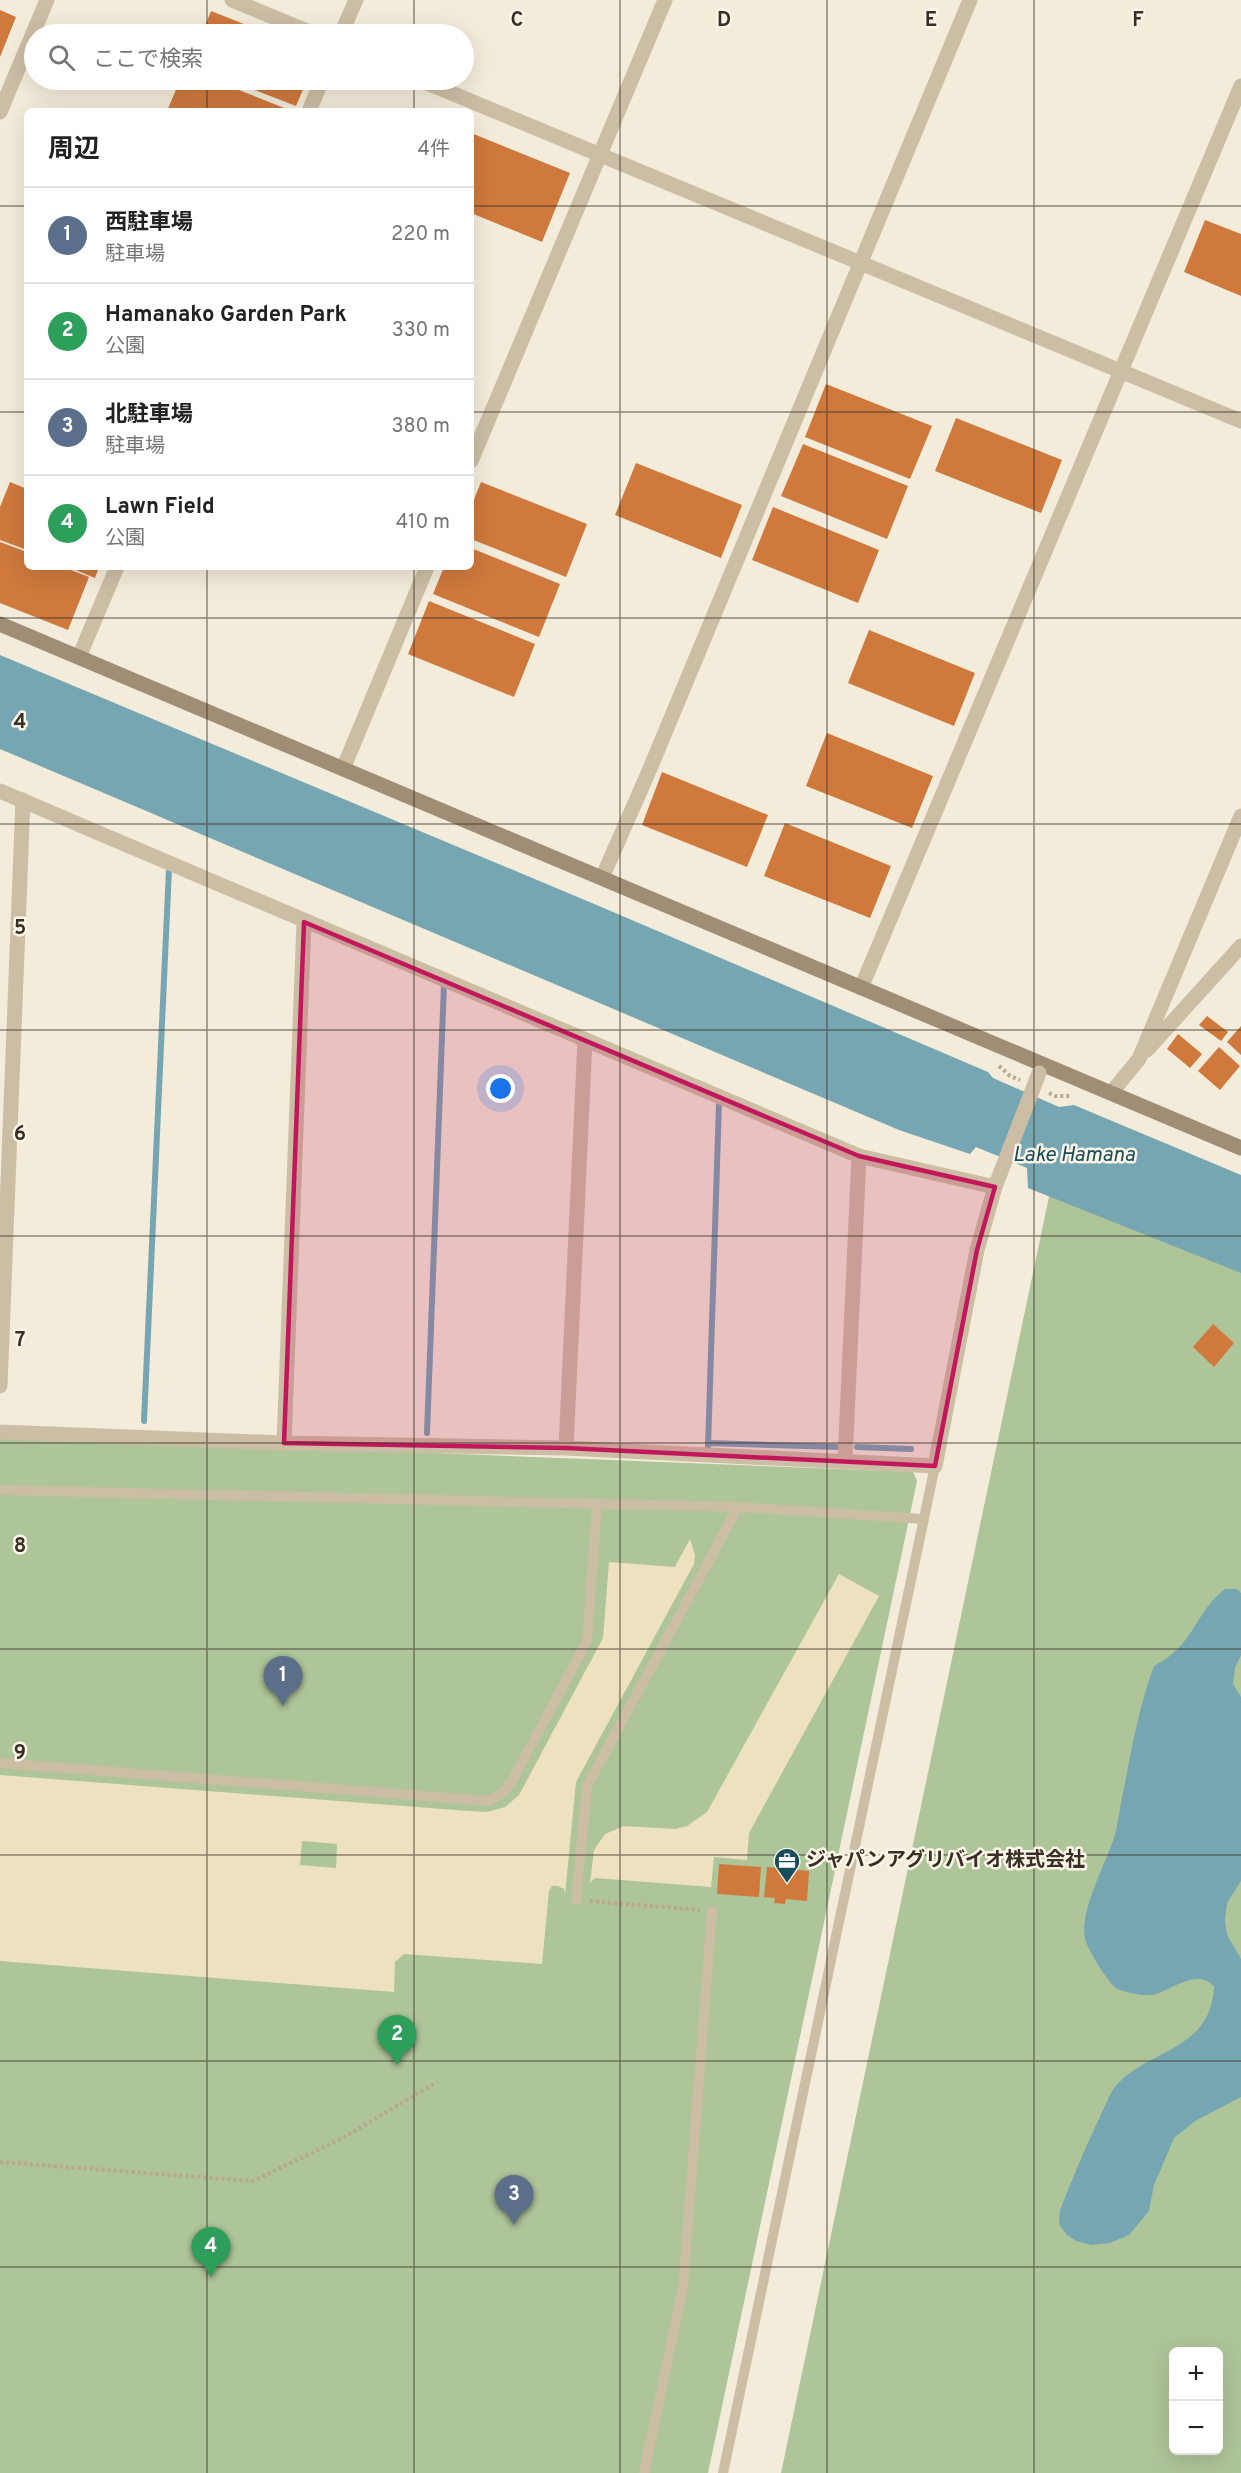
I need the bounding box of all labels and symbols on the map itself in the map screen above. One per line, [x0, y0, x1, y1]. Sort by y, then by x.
text: C [511, 8, 523, 34]
text: D [717, 8, 731, 34]
text: E [925, 8, 937, 34]
text: F [1132, 8, 1144, 34]
text: 4 [14, 710, 26, 736]
text: 5 [14, 916, 26, 942]
your location [486, 1074, 515, 1103]
text: 6 [14, 1122, 26, 1148]
water label: Lake Hamana [1013, 1142, 1135, 1169]
text: 7 [15, 1328, 25, 1354]
text: 8 [14, 1534, 26, 1560]
pin: 1 [264, 1656, 302, 1706]
text: 9 [14, 1741, 26, 1767]
office icon: ジャパンアグリバイオ株式会社 [772, 1846, 802, 1884]
place label: ジャパンアグリバイオ株式会社 [806, 1848, 1085, 1874]
pin: 2 [378, 2016, 416, 2065]
pin: 3 [494, 2176, 534, 2225]
pin: 4 [192, 2228, 230, 2277]

